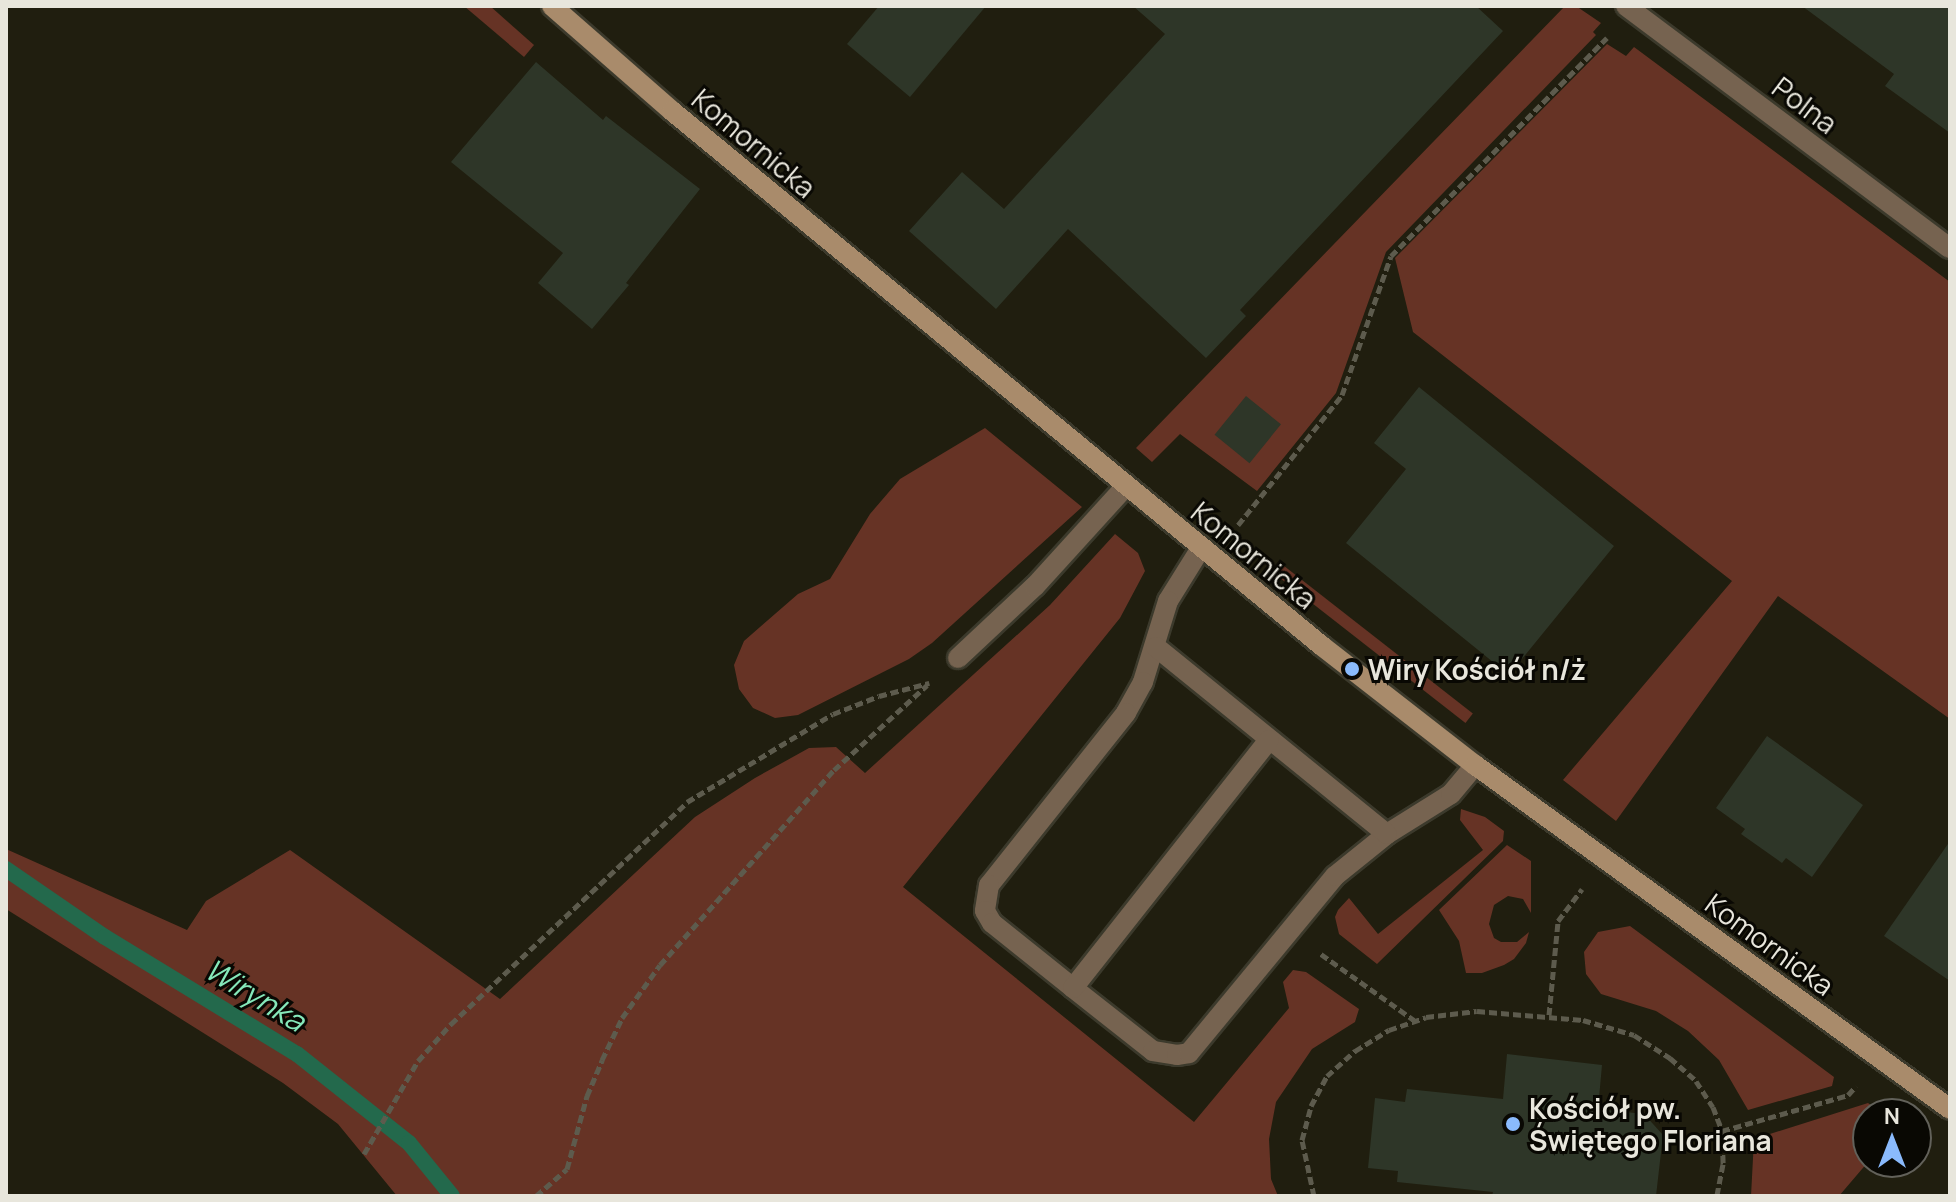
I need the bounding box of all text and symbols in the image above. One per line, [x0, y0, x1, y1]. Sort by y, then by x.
street label: Polna [1766, 70, 1844, 140]
street label: Komornicka [686, 82, 822, 204]
street label: Komornicka [1185, 495, 1323, 615]
place label: Wiry Kościół n/ż [1368, 652, 1586, 686]
marker: Wiry Kościół n/ż [1343, 660, 1361, 678]
street label: Komornicka [1699, 886, 1841, 1002]
water label: Wirynka [198, 951, 312, 1039]
place label: Kościół pw. Świętego Floriana [1529, 1091, 1772, 1157]
north arrow [1852, 1098, 1932, 1178]
text: N [1884, 1101, 1900, 1131]
marker: Kościół pw. Świętego Floriana [1504, 1115, 1522, 1133]

